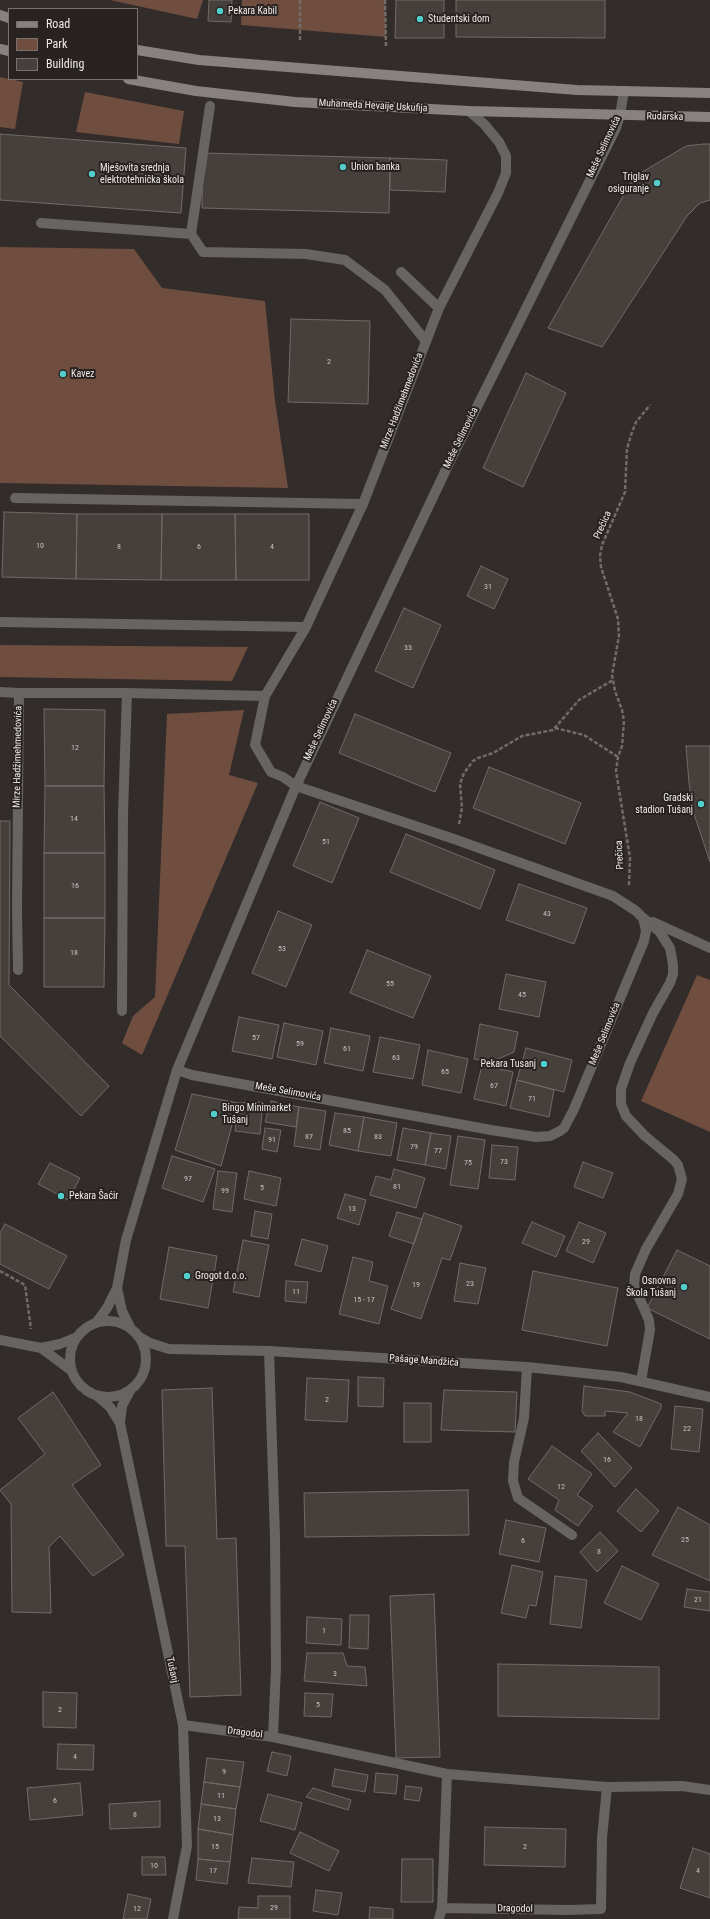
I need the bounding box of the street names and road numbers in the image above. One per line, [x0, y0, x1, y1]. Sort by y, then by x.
street label: Muhameda Hevaije Uskufija [318, 97, 428, 115]
street label: Rudarska [646, 111, 684, 123]
street label: Meše Selimovića [584, 114, 624, 180]
street label: Mirze Hadžimehmedovića [378, 351, 426, 451]
street label: Meše Selimovića [441, 405, 481, 471]
street label: Prečica [592, 509, 614, 541]
street label: Meše Selimovića [301, 697, 341, 763]
street label: Mirze Hadžimehmedovića [11, 706, 25, 808]
street label: Prečica [613, 840, 627, 870]
street label: Meše Selimovića [587, 1001, 623, 1067]
street label: Meše Selimovića [254, 1080, 322, 1104]
street label: Pašage Mandžića [389, 1353, 459, 1369]
street label: Tušanj [163, 1656, 181, 1684]
street label: Dragodol [227, 1725, 263, 1741]
street label: Dragodol [497, 1903, 533, 1915]

